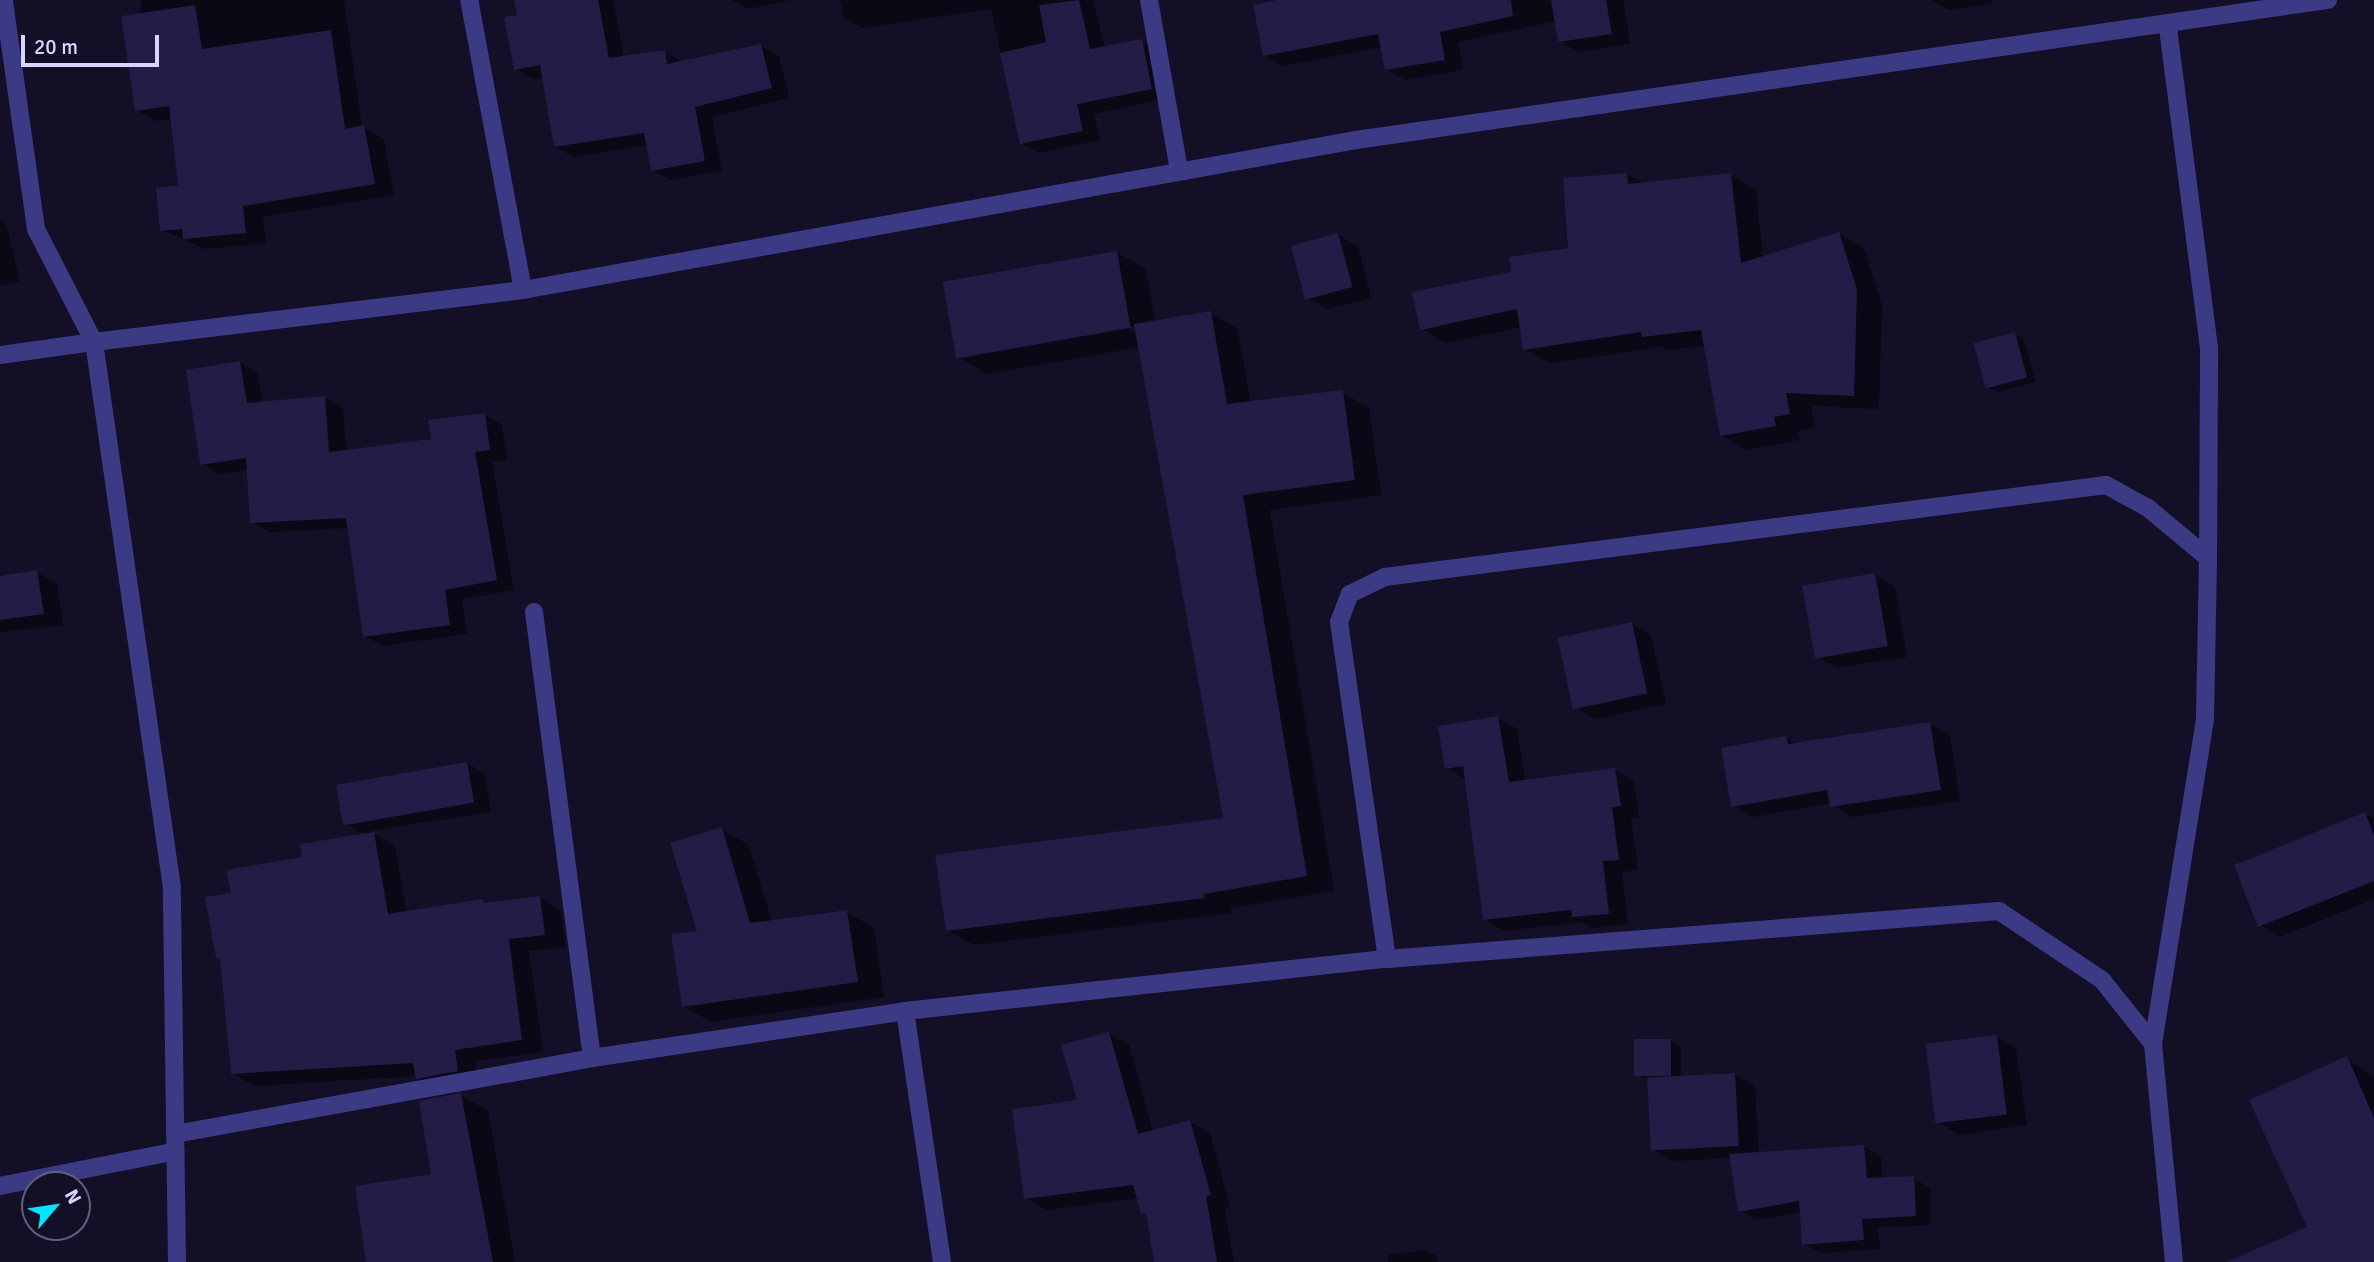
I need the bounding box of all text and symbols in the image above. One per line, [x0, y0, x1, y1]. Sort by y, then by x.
scale bar [24, 21, 163, 65]
text: 20 m [34, 34, 78, 60]
north arrow [21, 1171, 91, 1241]
text: N [59, 1185, 86, 1208]

